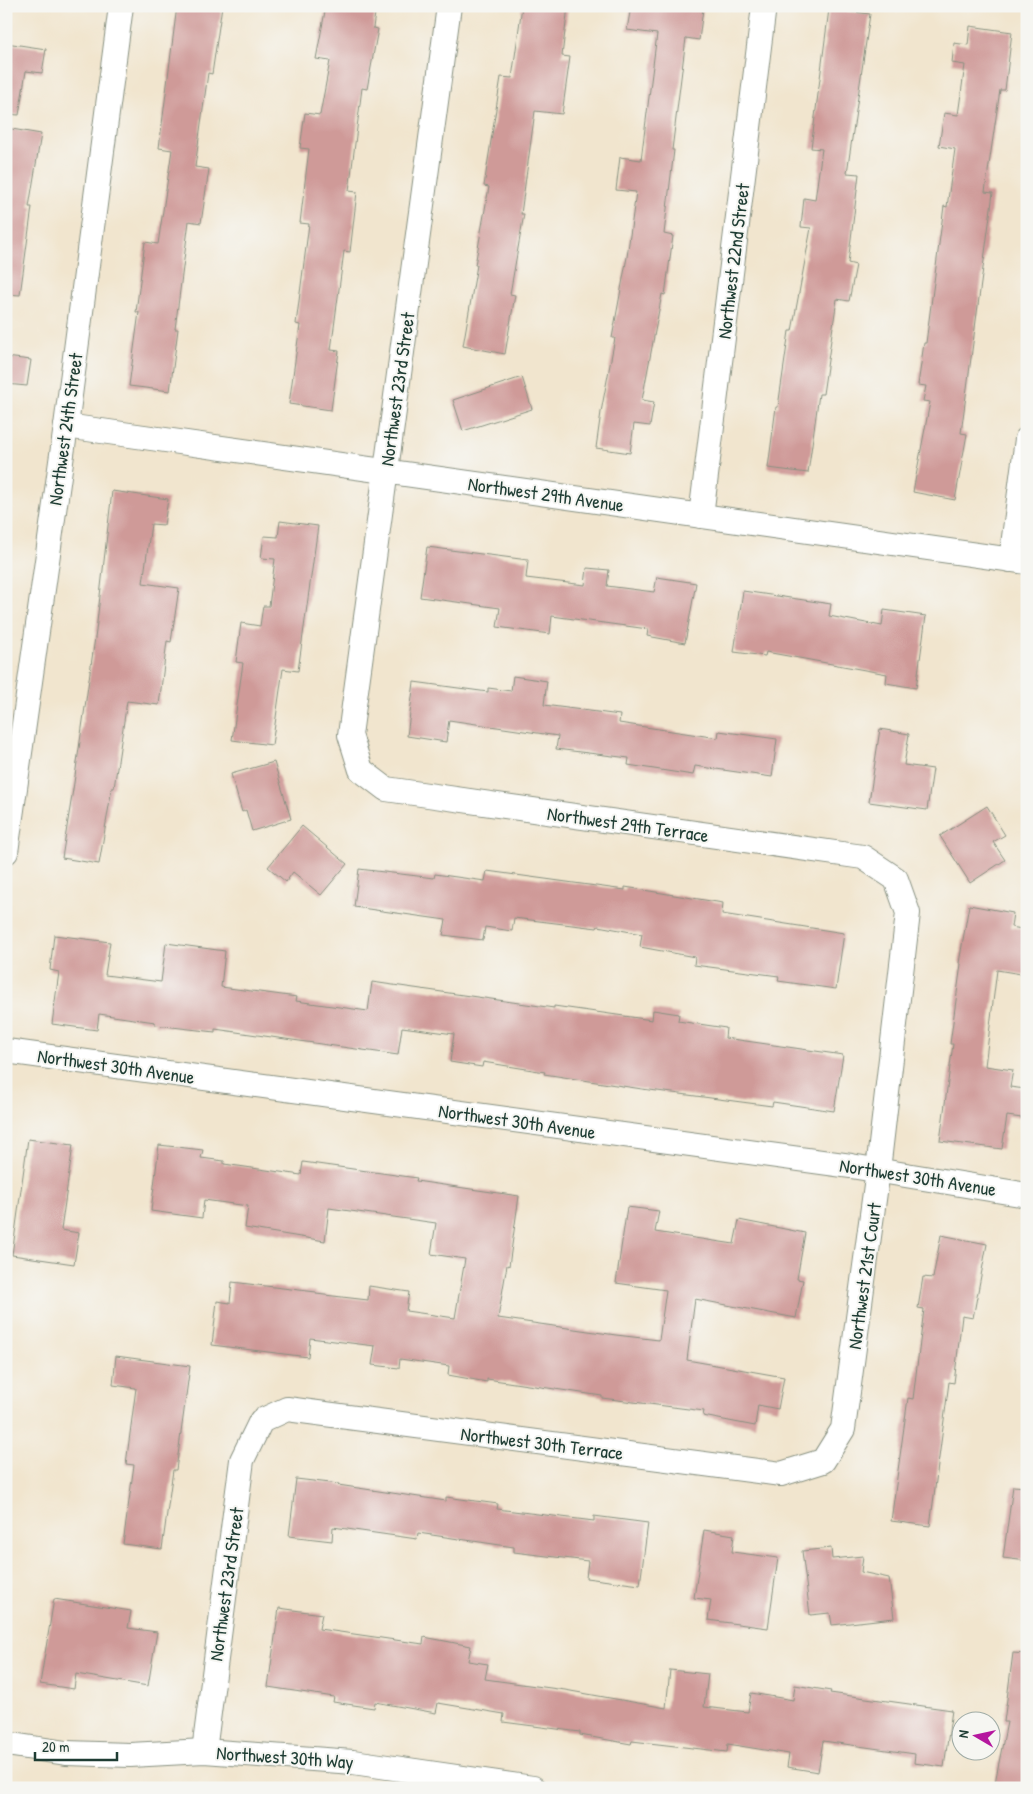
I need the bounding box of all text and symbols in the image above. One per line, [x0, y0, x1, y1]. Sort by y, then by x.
street label: Northwest 22nd Street [711, 181, 755, 340]
street label: Northwest 23rd Street [373, 310, 421, 468]
street label: Northwest 24th Street [41, 351, 89, 507]
street label: Northwest 29th Avenue [466, 470, 626, 518]
street label: Northwest 29th Terrace [546, 800, 711, 848]
street label: Northwest 30th Avenue [36, 1042, 197, 1090]
street label: Northwest 30th Avenue [437, 1097, 598, 1145]
street label: Northwest 30th Avenue [838, 1152, 999, 1202]
street label: Northwest 21st Court [841, 1201, 887, 1351]
street label: Northwest 30th Terrace [459, 1420, 625, 1466]
street label: Northwest 23rd Street [202, 1505, 250, 1663]
north arrow [950, 1712, 1000, 1762]
text: N [953, 1728, 973, 1739]
scale bar [35, 1729, 118, 1761]
text: 20 m [42, 1736, 69, 1757]
street label: Northwest 30th Way [216, 1739, 354, 1775]

